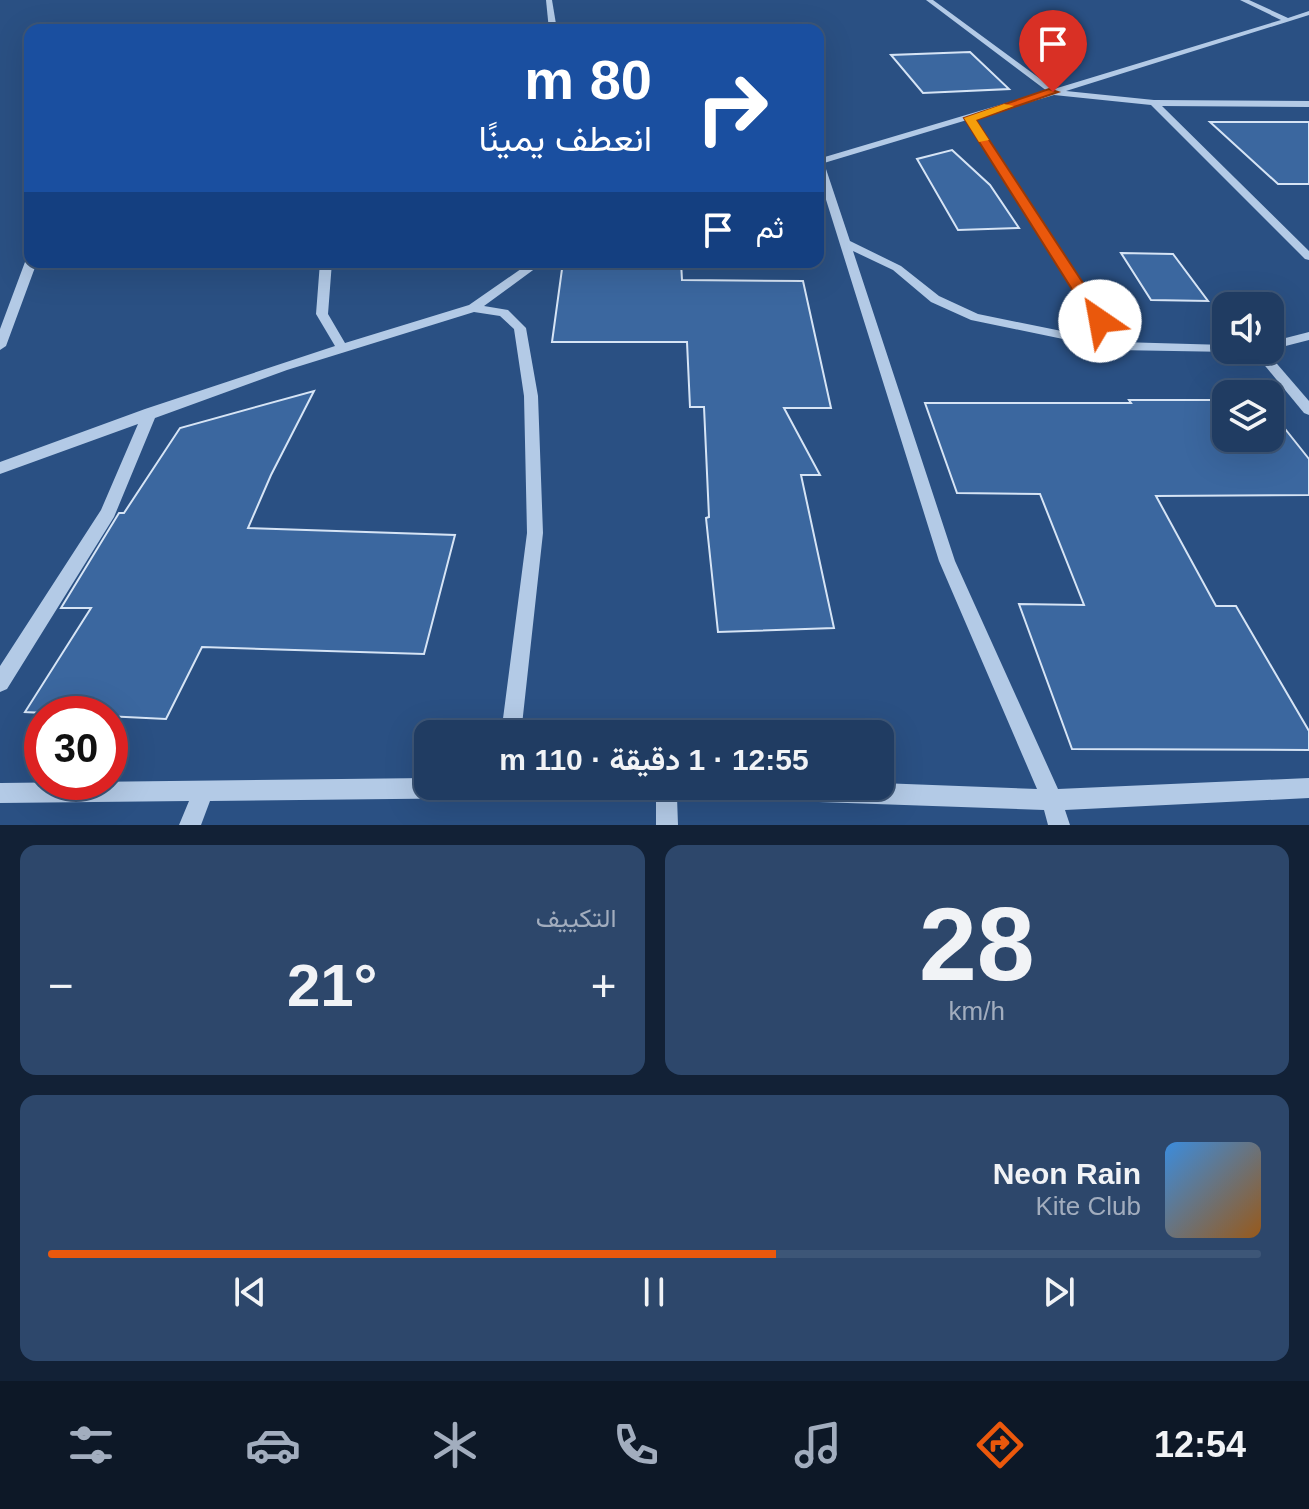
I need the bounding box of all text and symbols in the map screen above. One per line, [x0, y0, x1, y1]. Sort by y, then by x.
pin [1019, 10, 1087, 92]
icon: arrive [1031, 22, 1075, 66]
text: 80 m [524, 48, 652, 111]
icon: right [680, 56, 784, 160]
text: انعطف يمينًا [479, 118, 652, 159]
icon: arrive [696, 208, 740, 252]
text: ثم [756, 211, 784, 244]
position arrow [1058, 279, 1142, 363]
map controls [1212, 292, 1284, 452]
button: sound [1212, 292, 1284, 364]
button: layers [1212, 380, 1284, 452]
speed limit sign: 30 [24, 696, 128, 800]
text: 12:55 · 1 دقيقة · 110 m [499, 743, 809, 776]
text: 28 [919, 886, 1035, 1002]
text: التكييف [536, 903, 617, 933]
text: 21° [287, 952, 378, 1019]
text: − [48, 961, 74, 1010]
text: + [591, 961, 616, 1010]
text: km/h [949, 996, 1005, 1026]
text: Neon Rain [993, 1157, 1141, 1190]
text: Kite Club [1036, 1191, 1141, 1221]
icon: previous [228, 1270, 272, 1314]
icon: pause [632, 1270, 676, 1314]
icon: next [1037, 1270, 1081, 1314]
icon: filters [63, 1417, 119, 1473]
icon: car [245, 1417, 301, 1473]
icon: climate [427, 1417, 483, 1473]
icon: phone [608, 1417, 664, 1473]
icon: music [790, 1417, 846, 1473]
icon: directions [972, 1417, 1028, 1473]
text: 12:54 [1154, 1424, 1246, 1465]

